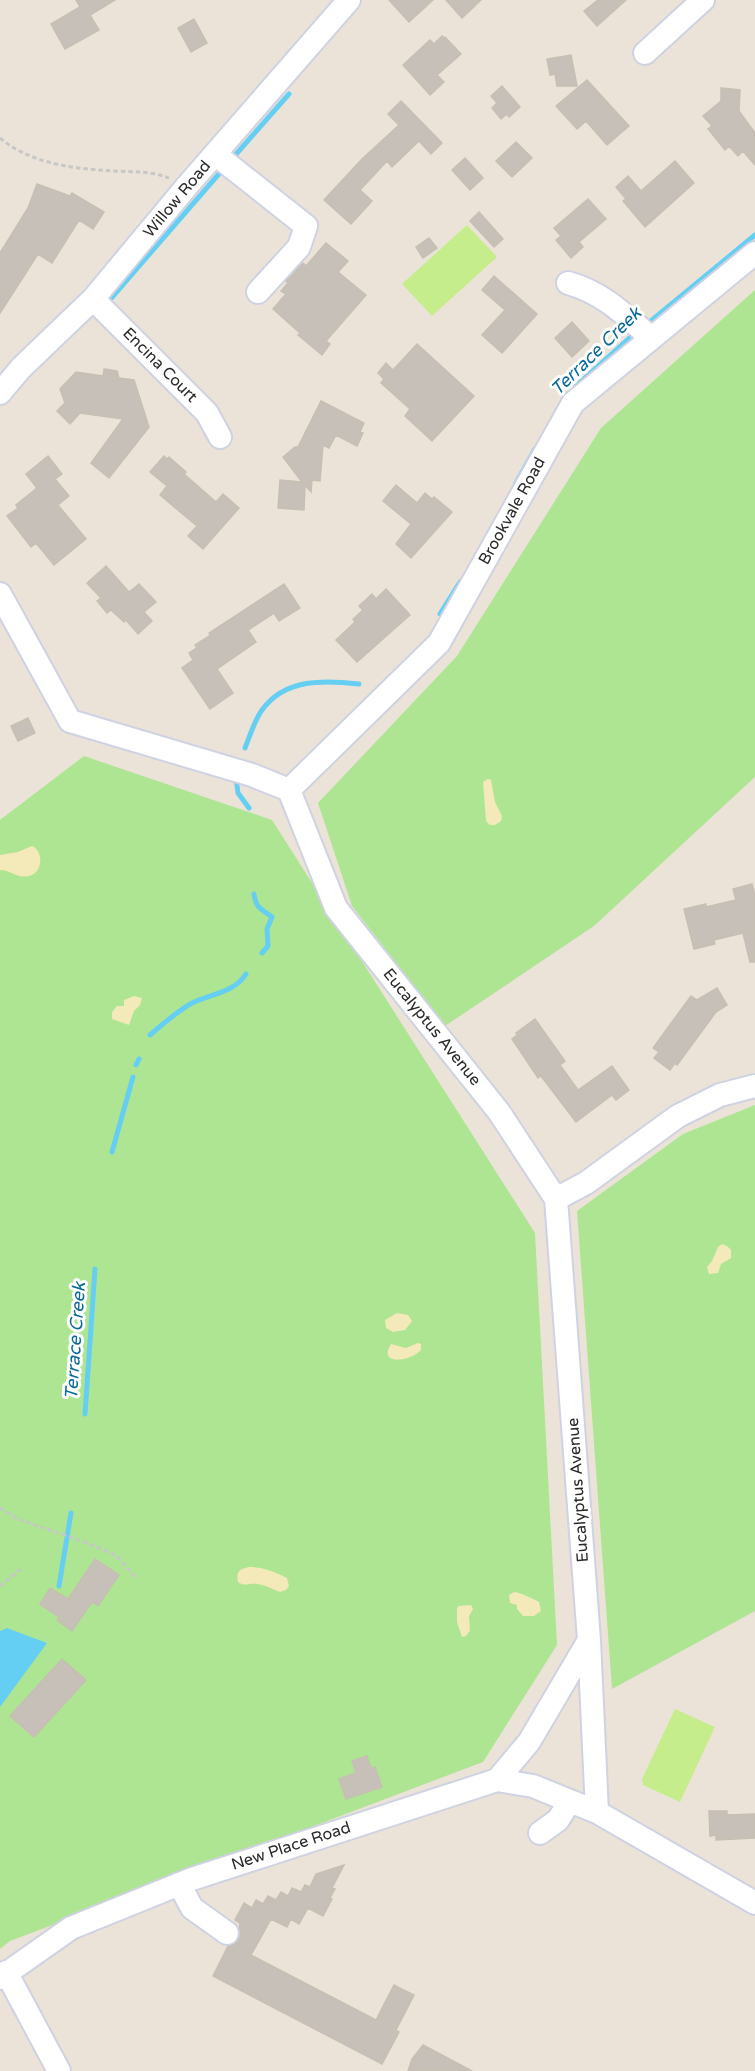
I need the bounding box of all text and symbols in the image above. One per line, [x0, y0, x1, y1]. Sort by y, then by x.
street label: Willow Road [139, 156, 215, 242]
water label: Terrace Creek [546, 301, 647, 400]
street label: Encina Court [118, 323, 202, 407]
street label: Brookvale Road [474, 454, 550, 568]
street label: Eucalyptus Avenue [379, 964, 485, 1090]
water label: Terrace Creek [60, 1280, 90, 1400]
street label: Eucalyptus Avenue [563, 1417, 593, 1563]
street label: New Place Road [229, 1817, 353, 1875]

